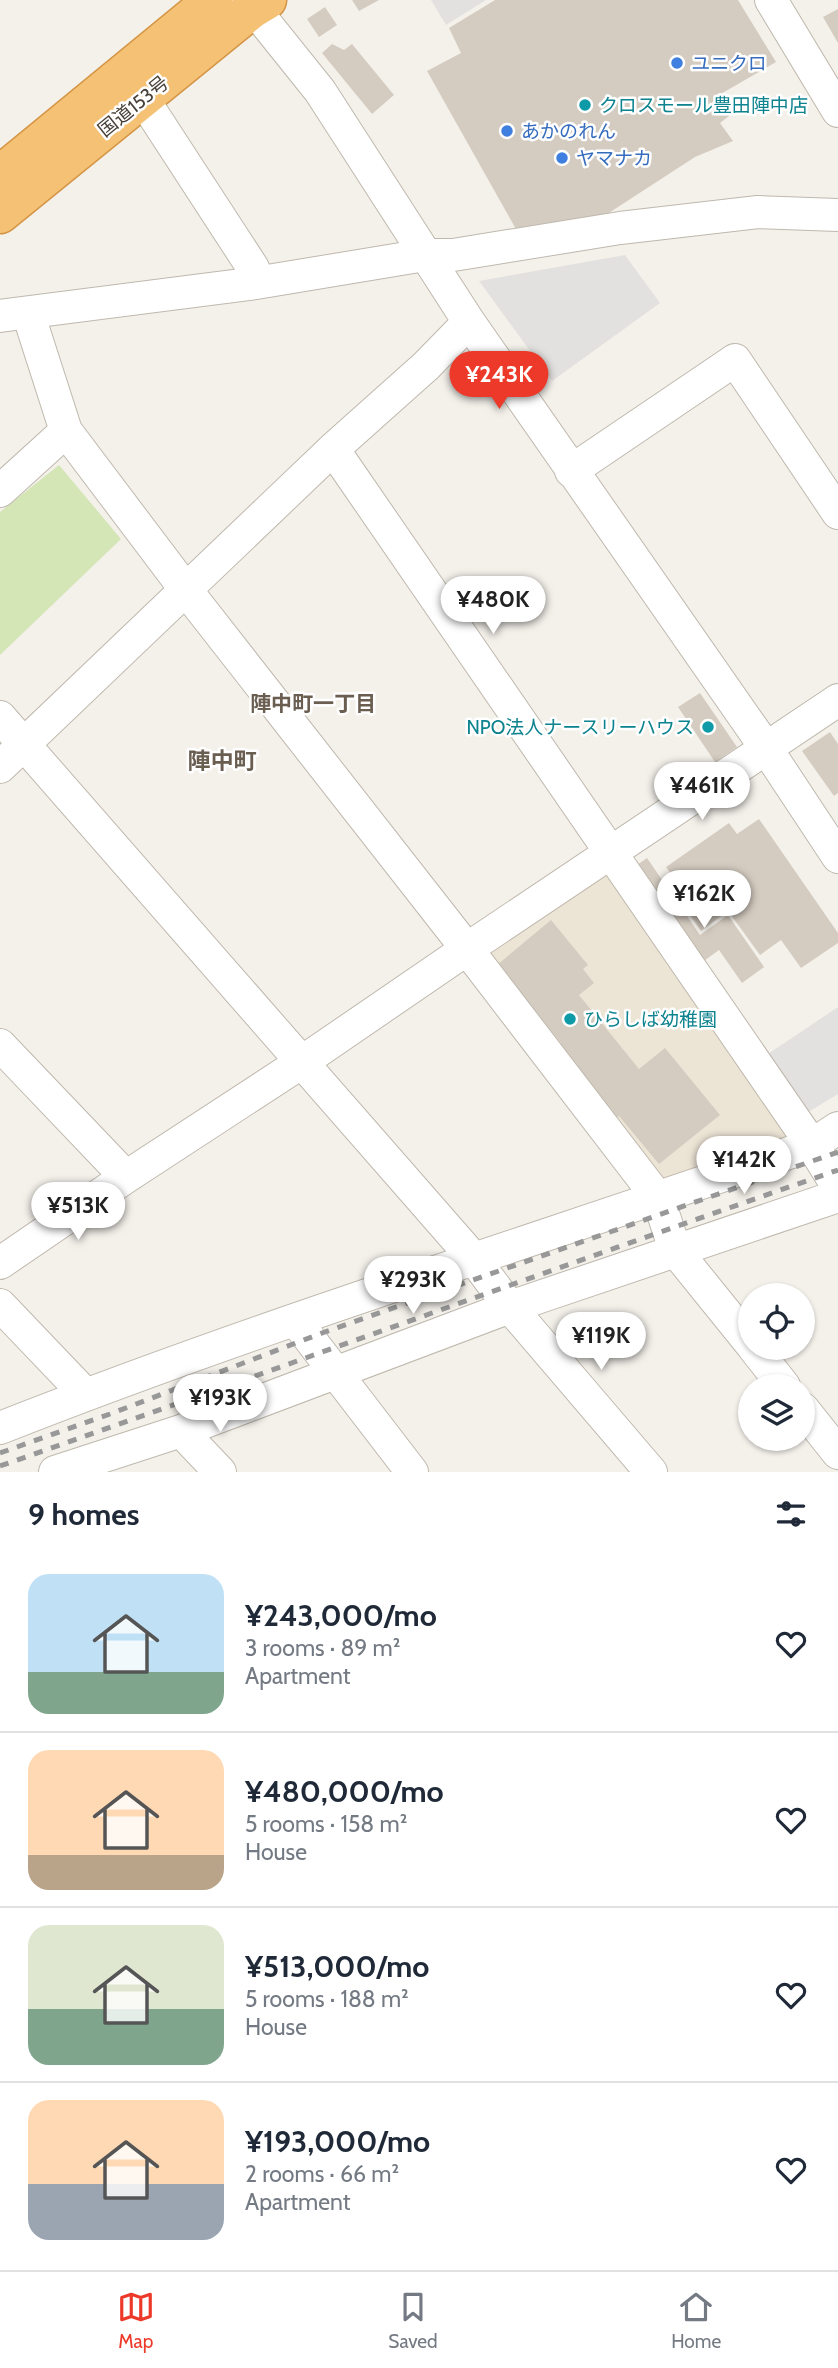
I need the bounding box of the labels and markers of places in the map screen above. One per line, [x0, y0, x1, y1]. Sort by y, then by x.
place label: ユニクロ [691, 52, 767, 75]
marker: ユニクロ [669, 55, 685, 71]
place label: クロスモール豊田陣中店 [599, 94, 808, 117]
marker: クロスモール豊田陣中店 [577, 97, 593, 113]
place label: あかのれん [521, 120, 616, 143]
marker: あかのれん [499, 123, 515, 139]
place label: ヤマナカ [576, 147, 652, 170]
marker: ヤマナカ [554, 150, 570, 166]
pin: ¥243K [450, 352, 548, 411]
pin: ¥480K [444, 576, 542, 636]
place label: NPO法人ナースリーハウス [466, 716, 694, 739]
marker: NPO法人ナースリーハウス [700, 719, 716, 735]
pin: ¥461K [653, 762, 751, 822]
pin: ¥162K [655, 870, 753, 930]
place label: ひらしば幼稚園 [584, 1008, 717, 1031]
marker: ひらしば幼稚園 [562, 1011, 578, 1027]
pin: ¥142K [695, 1136, 793, 1196]
pin: ¥513K [29, 1182, 127, 1242]
pin: ¥293K [364, 1256, 462, 1316]
pin: ¥119K [552, 1312, 650, 1372]
pin: ¥193K [171, 1374, 269, 1434]

